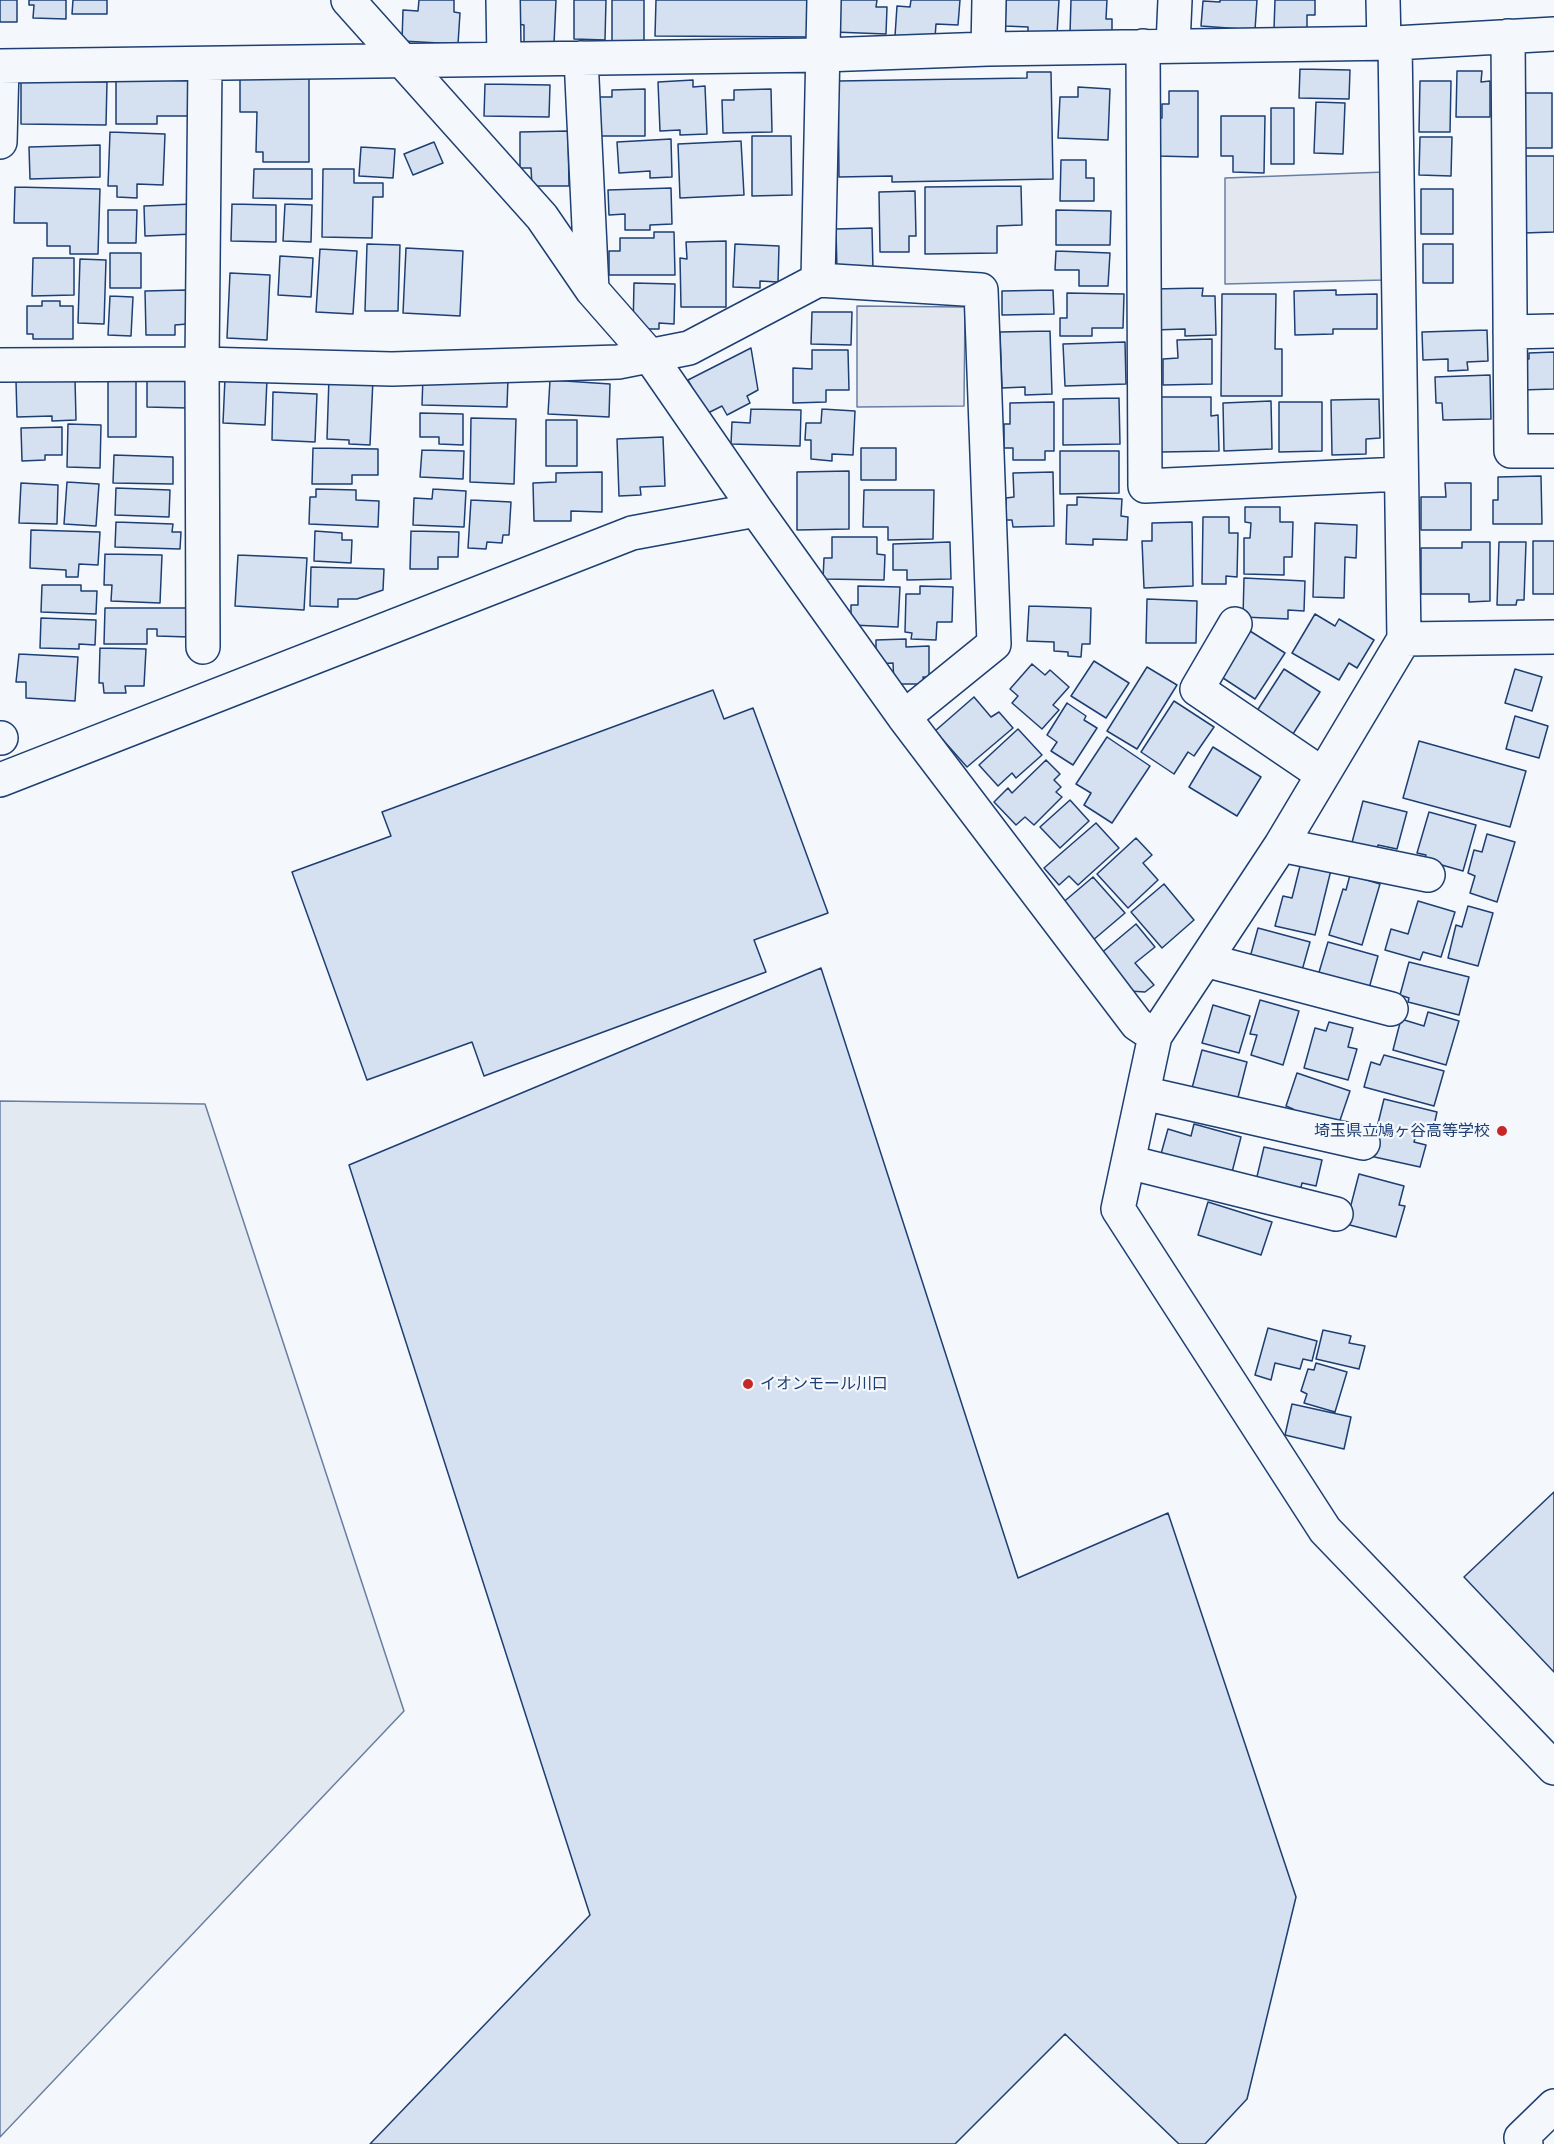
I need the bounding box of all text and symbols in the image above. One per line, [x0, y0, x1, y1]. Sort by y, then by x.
place label: 埼玉県立鳩ヶ谷高等学校 [1314, 1121, 1490, 1141]
marker: 埼玉県立鳩ヶ谷高等学校 [1495, 1124, 1509, 1138]
place label: イオンモール川口 [760, 1374, 888, 1394]
marker: イオンモール川口 [741, 1377, 755, 1391]

